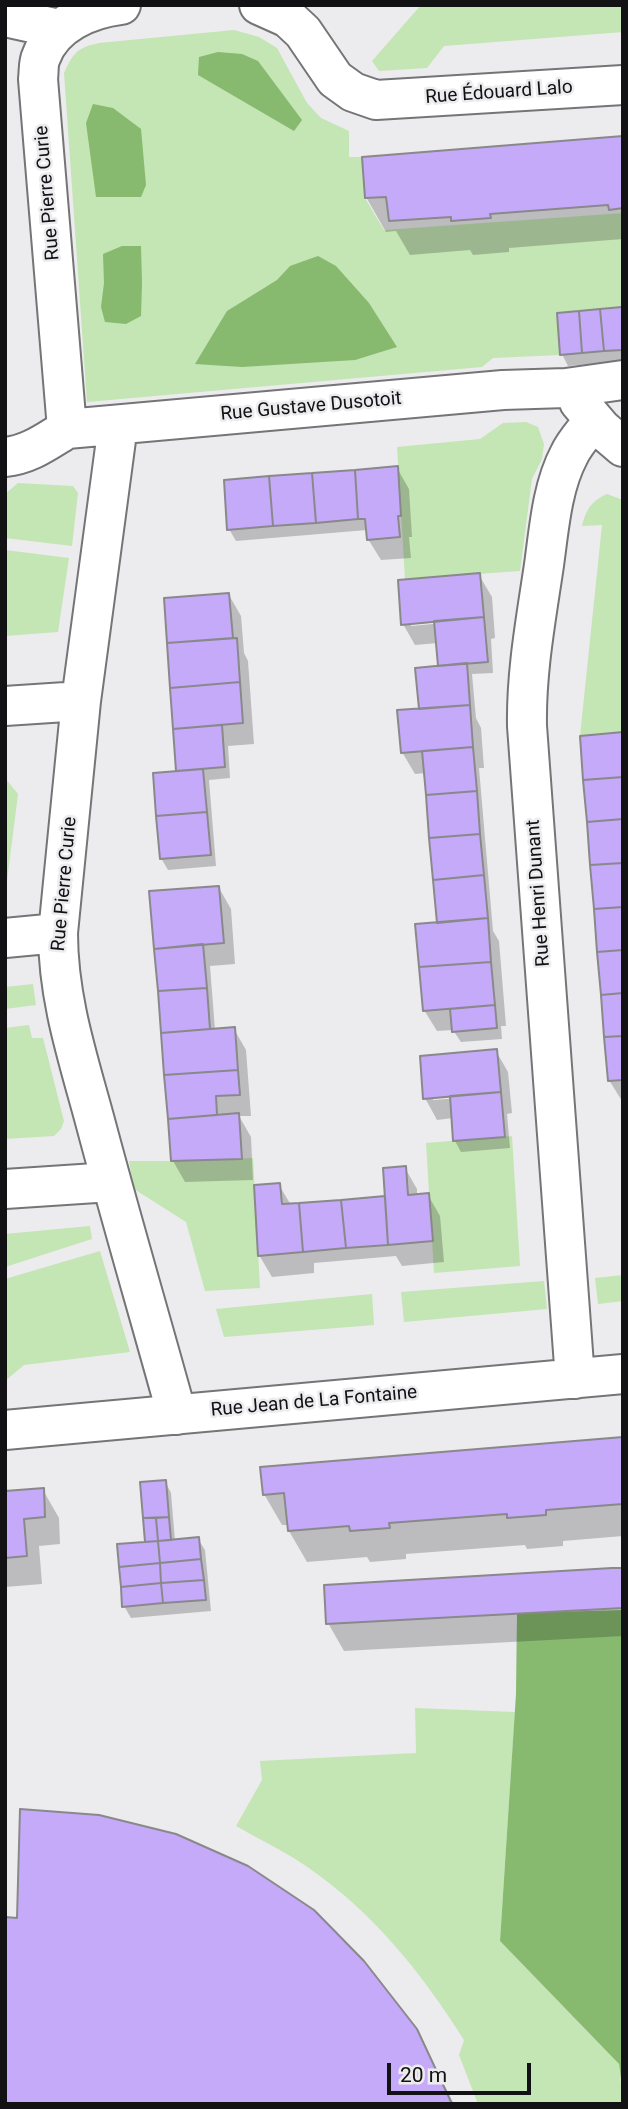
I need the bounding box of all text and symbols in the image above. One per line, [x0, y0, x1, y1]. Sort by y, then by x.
street label: Rue Édouard Lalo [425, 76, 573, 110]
street label: Rue Pierre Curie [31, 125, 65, 261]
street label: Rue Gustave Dusotoit [219, 388, 403, 426]
street label: Rue Pierre Curie [48, 816, 82, 952]
street label: Rue Henri Dunant [522, 819, 556, 967]
street label: Rue Jean de La Fontaine [210, 1382, 418, 1422]
scale bar [390, 2050, 534, 2094]
text: 20 m [400, 2063, 447, 2087]

